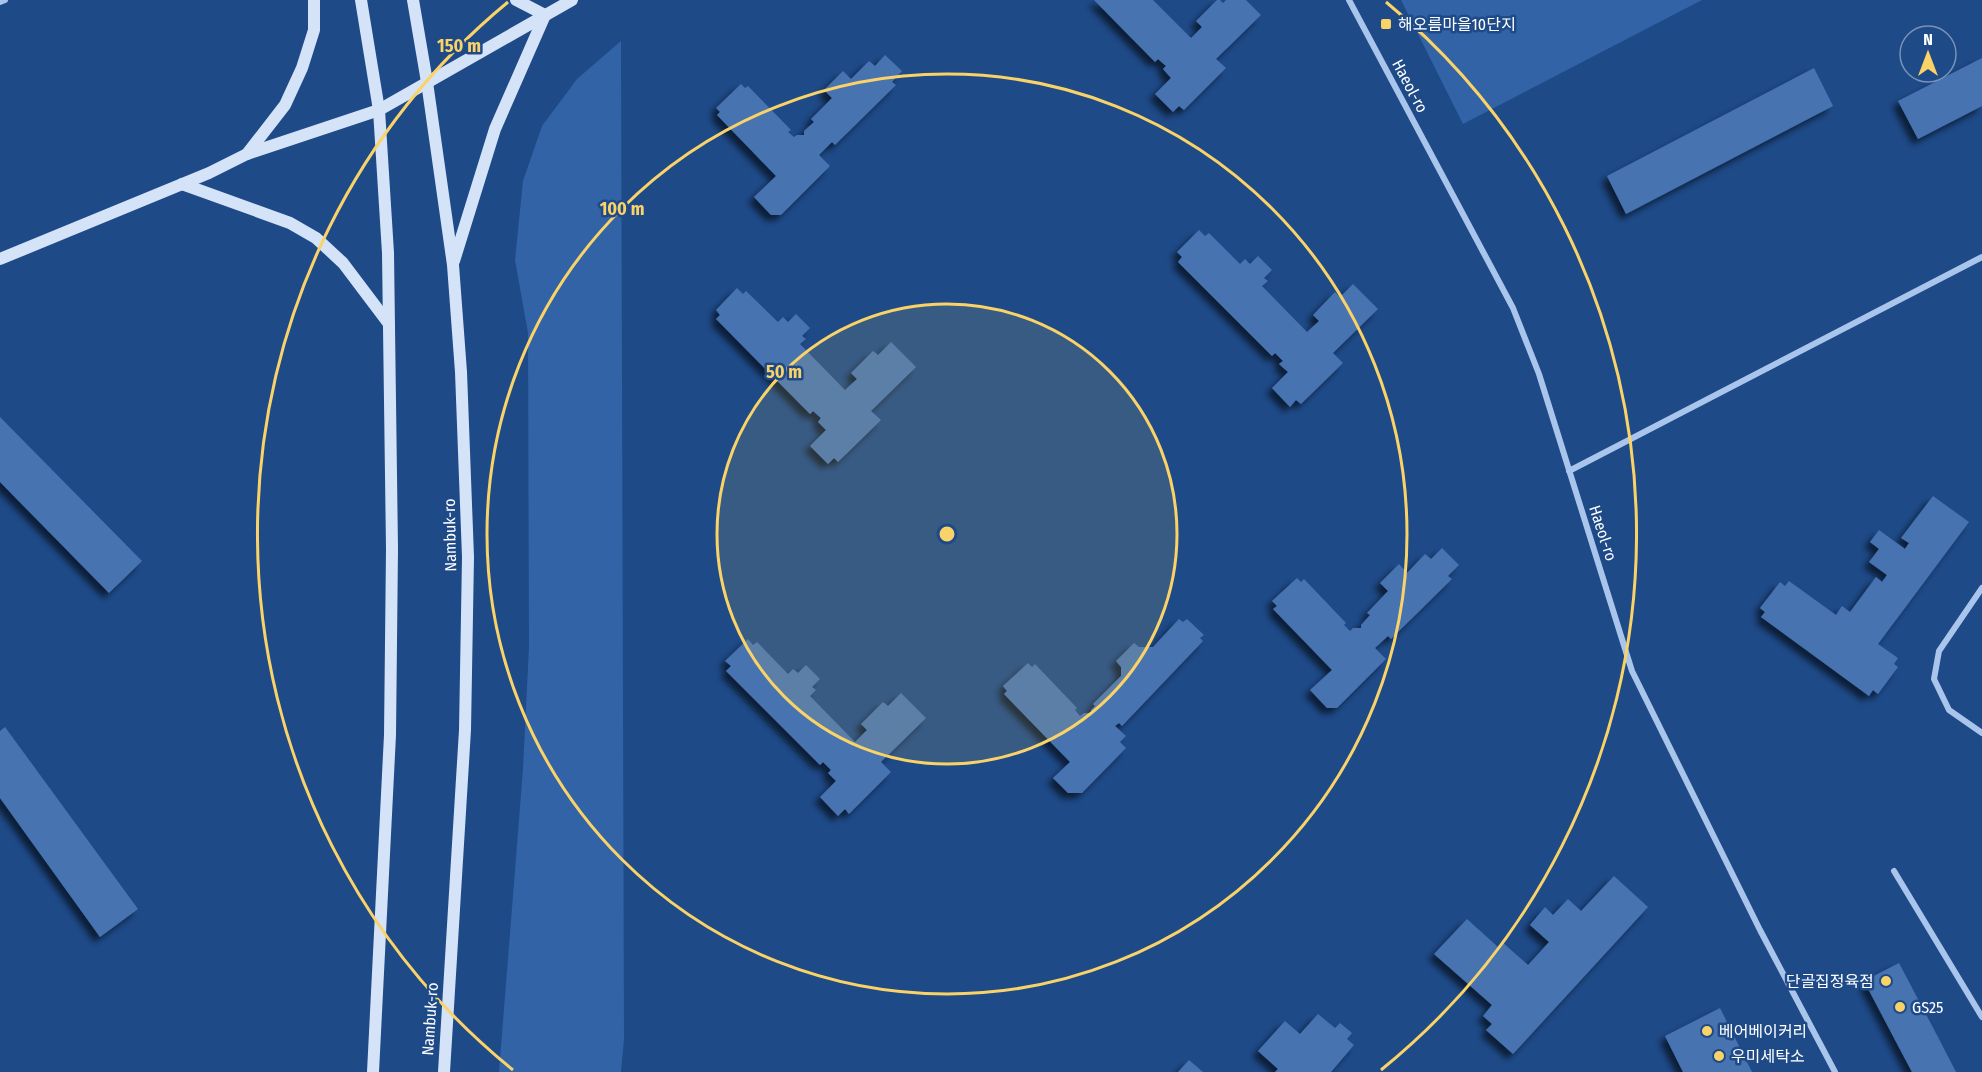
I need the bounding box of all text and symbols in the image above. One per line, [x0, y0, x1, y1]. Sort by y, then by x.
place label: 해오름마을10단지 [1398, 15, 1516, 34]
marker: 해오름마을10단지 [1379, 17, 1393, 31]
north arrow [1898, 24, 1958, 84]
text: N [1923, 30, 1933, 49]
text: 150 m [437, 35, 481, 57]
street label: Haeol-ro [1388, 56, 1432, 116]
text: 100 m [600, 198, 644, 220]
text: 50 m [766, 361, 802, 383]
street label: Nambuk-ro [440, 498, 460, 572]
street label: Haeol-ro [1585, 503, 1621, 563]
centre of rings [937, 524, 957, 544]
place label: 단골집정육점 [1786, 972, 1874, 991]
marker: 단골집정육점 [1879, 974, 1893, 988]
street label: Nambuk-ro [418, 982, 442, 1056]
place label: GS25 [1912, 998, 1943, 1017]
marker: GS25 [1893, 1000, 1907, 1014]
place label: 베어베이커리 [1719, 1022, 1807, 1041]
marker: 베어베이커리 [1700, 1024, 1714, 1038]
place label: 우미세탁소 [1731, 1047, 1805, 1066]
marker: 우미세탁소 [1712, 1049, 1726, 1063]

